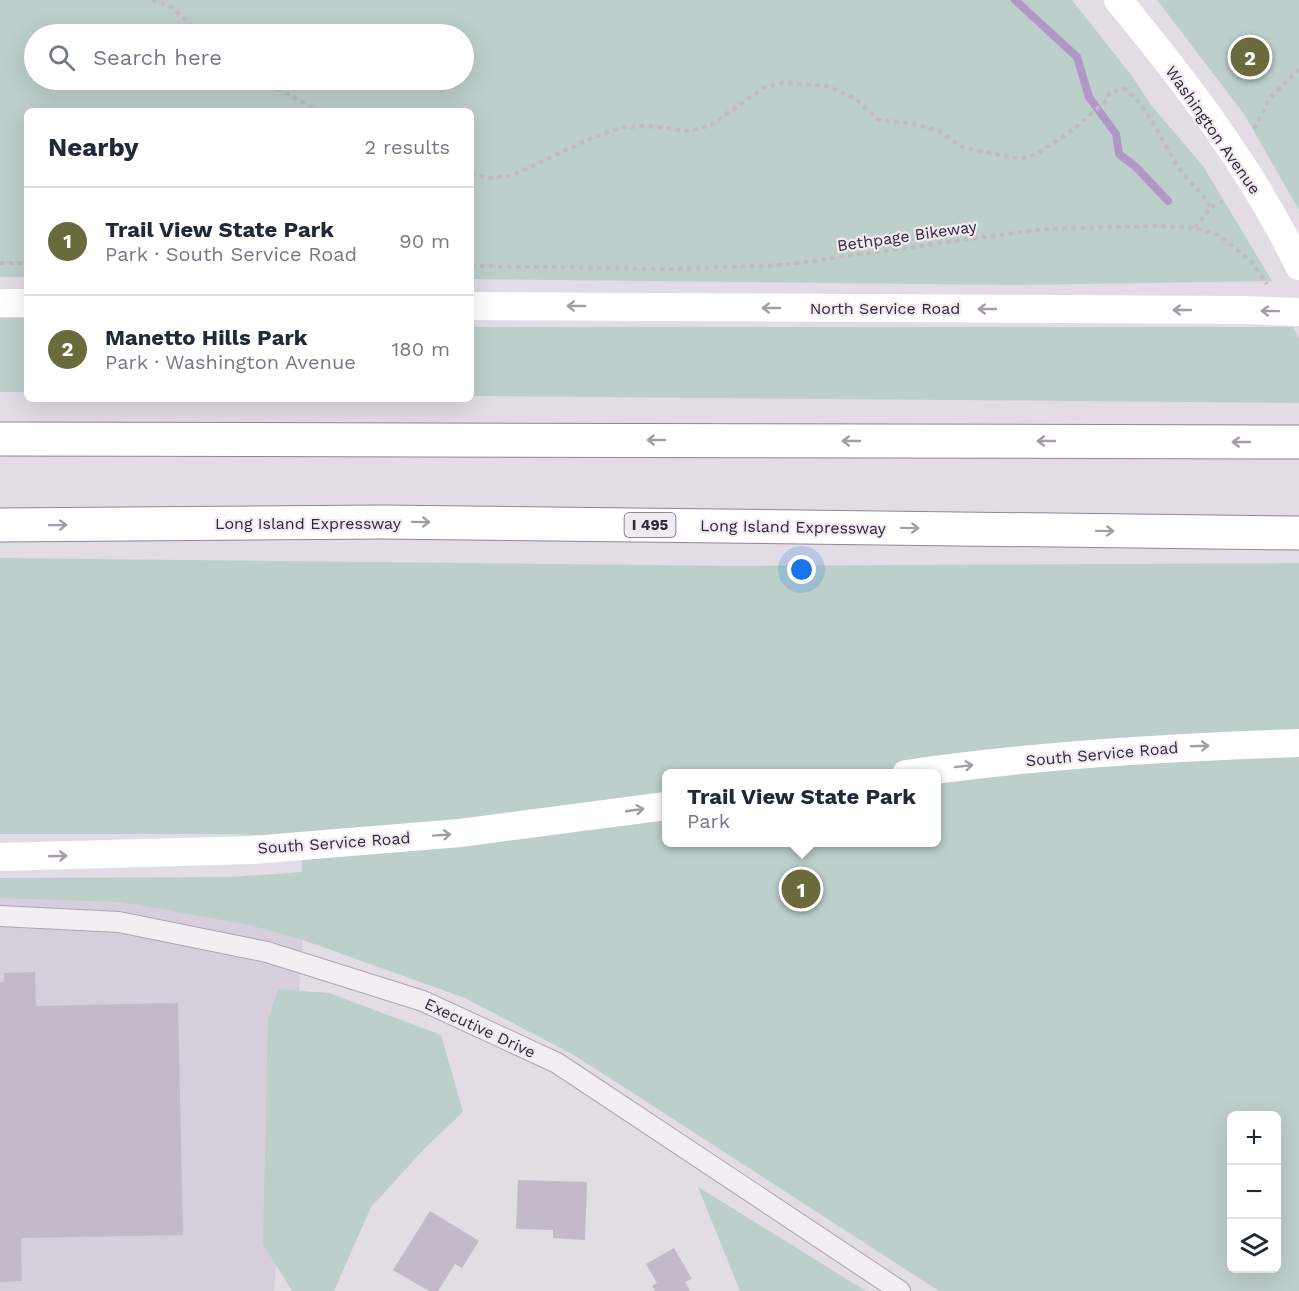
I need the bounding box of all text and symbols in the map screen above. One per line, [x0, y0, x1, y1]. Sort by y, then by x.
search box [24, 24, 474, 90]
pin: 2 [1230, 34, 1270, 80]
icon: search [45, 41, 78, 74]
text: Search here [93, 45, 222, 70]
street label: Washington Avenue [1162, 62, 1264, 198]
text: Nearby [48, 132, 139, 162]
text: 2 results [365, 135, 450, 159]
text: Trail View State Park [105, 217, 334, 242]
street label: Bethpage Bikeway [836, 217, 979, 255]
text: 1 [63, 229, 72, 253]
text: 90 m [399, 229, 450, 253]
text: Park · South Service Road [105, 242, 357, 266]
street label: North Service Road [810, 299, 960, 318]
one-way arrow [566, 300, 586, 312]
one-way arrow [761, 302, 781, 313]
one-way arrow [977, 303, 997, 315]
one-way arrow [1172, 304, 1192, 316]
one-way arrow [1260, 305, 1280, 317]
text: Manetto Hills Park [105, 325, 308, 350]
text: 2 [62, 337, 73, 361]
text: 180 m [392, 337, 450, 361]
text: Park · Washington Avenue [105, 350, 356, 374]
one-way arrow [646, 434, 666, 446]
one-way arrow [841, 435, 861, 447]
one-way arrow [1036, 435, 1056, 447]
one-way arrow [1231, 436, 1251, 448]
road number: I 495 [624, 513, 676, 537]
street label: Long Island Expressway [215, 514, 402, 533]
one-way arrow [411, 516, 431, 528]
street label: Long Island Expressway [700, 516, 887, 538]
one-way arrow [48, 519, 68, 531]
one-way arrow [900, 522, 920, 534]
one-way arrow [1095, 525, 1115, 537]
your location [787, 555, 816, 584]
street label: South Service Road [1025, 738, 1179, 770]
one-way arrow [1189, 740, 1209, 752]
one-way arrow [953, 760, 973, 771]
popup [662, 769, 941, 847]
text: Trail View State Park [687, 784, 916, 809]
one-way arrow [625, 805, 645, 816]
text: Park [687, 809, 730, 833]
street label: South Service Road [257, 828, 411, 858]
one-way arrow [431, 829, 451, 840]
one-way arrow [48, 851, 68, 862]
pin: 1 [782, 866, 820, 912]
street label: Executive Drive [421, 994, 539, 1062]
map controls [1227, 1111, 1281, 1273]
button: + [1227, 1111, 1281, 1165]
button: − [1227, 1165, 1281, 1219]
button: layers [1227, 1219, 1281, 1273]

